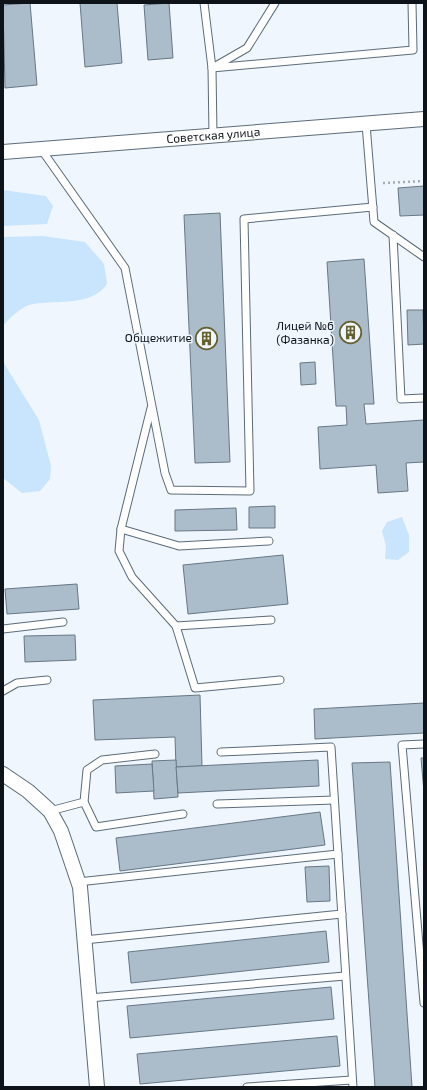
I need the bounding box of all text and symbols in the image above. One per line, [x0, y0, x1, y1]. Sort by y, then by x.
street label: Советская улица [166, 124, 261, 145]
place label: Лицей №6 (Фазанка) [276, 318, 334, 346]
building icon: Лицей №6 (Фазанка) [337, 320, 363, 346]
building icon: Общежитие [194, 325, 220, 351]
place label: Общежитие [125, 330, 192, 344]

